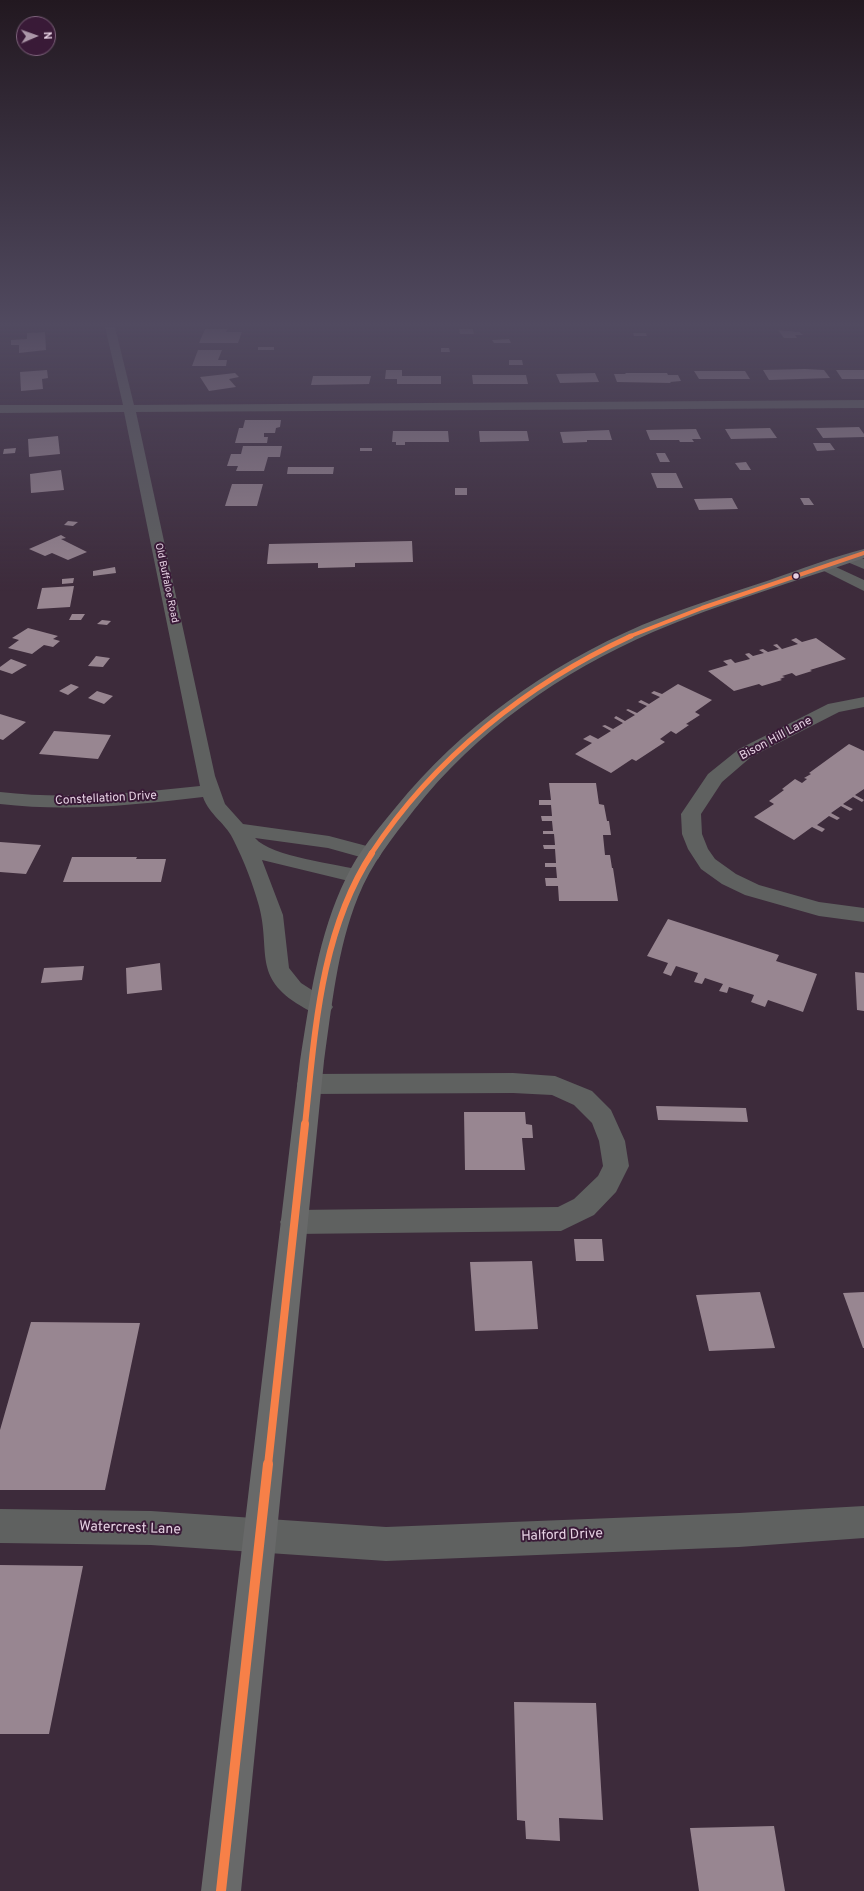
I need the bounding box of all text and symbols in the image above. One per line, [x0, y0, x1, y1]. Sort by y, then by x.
north arrow [16, 16, 56, 56]
text: N [40, 31, 54, 40]
street label: Old Buffaloe Road [152, 542, 180, 624]
unlabelled marker [791, 571, 801, 581]
street label: Bison Hill Lane [737, 714, 815, 764]
street label: Constellation Drive [55, 789, 157, 809]
street label: Watercrest Lane [79, 1519, 181, 1539]
street label: Halford Drive [521, 1526, 603, 1546]

